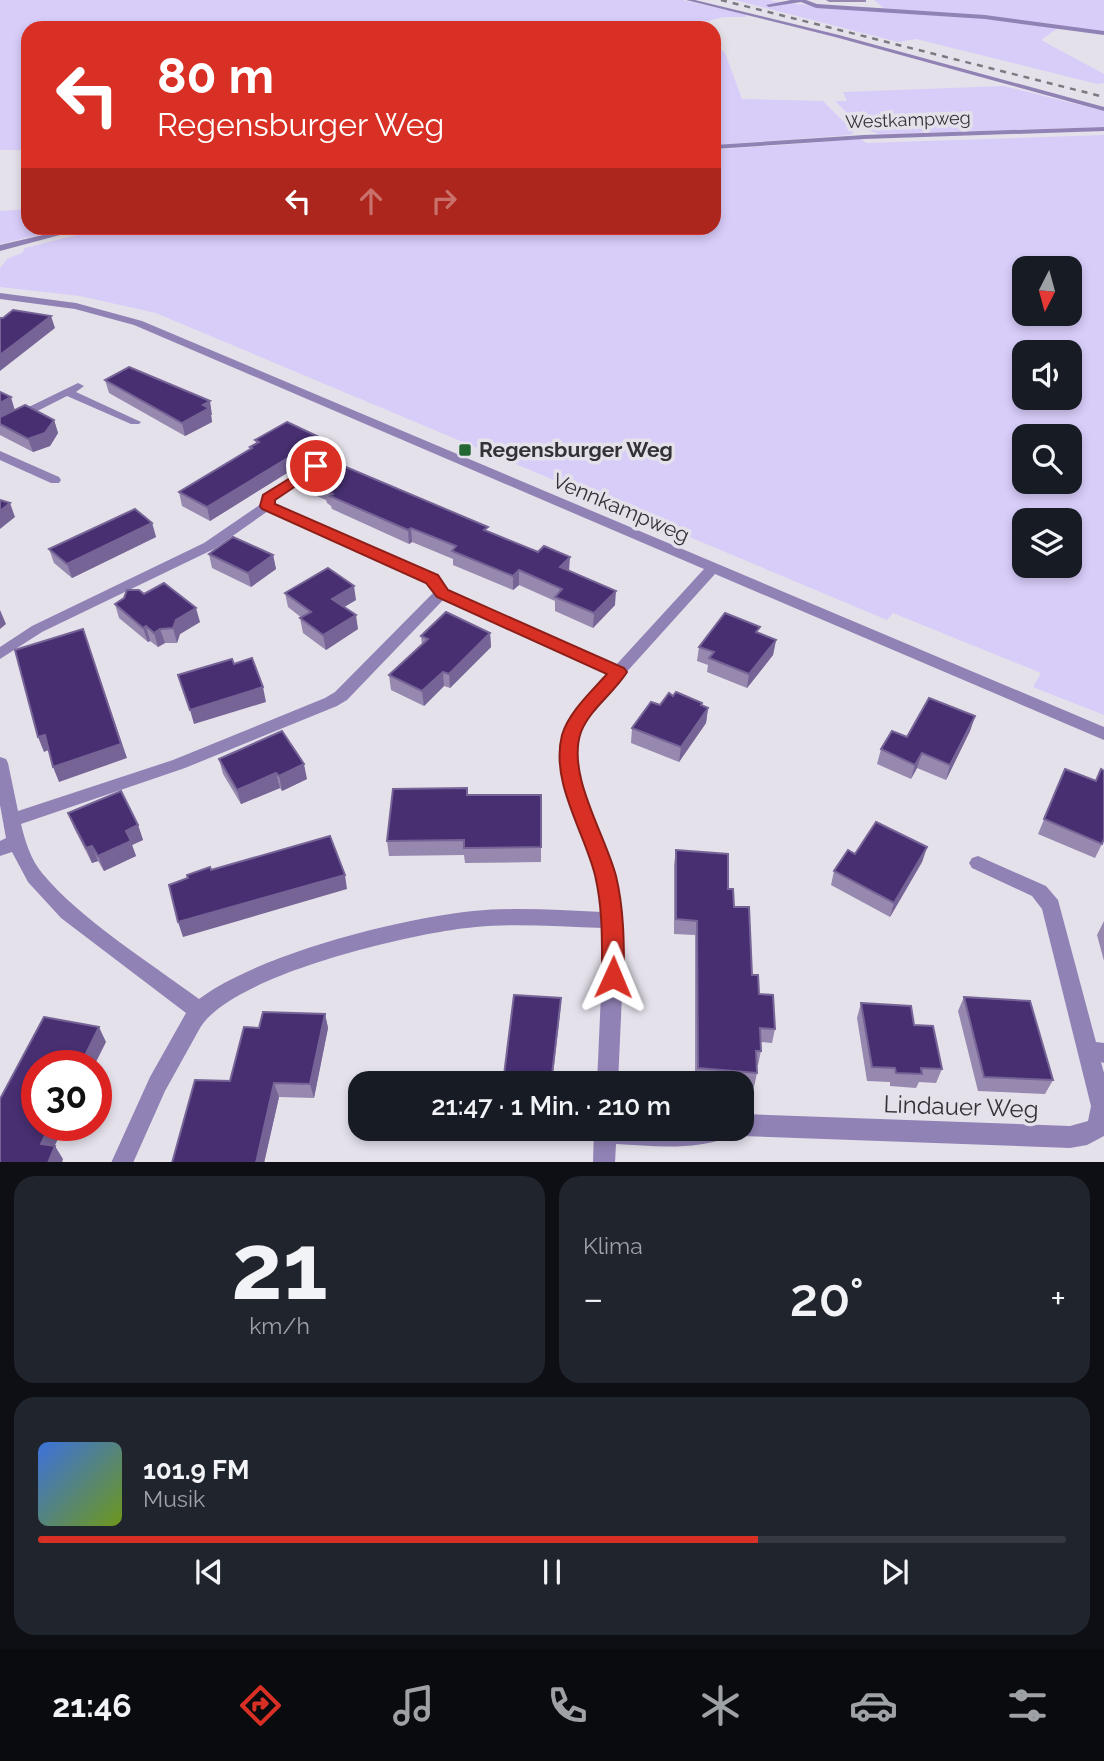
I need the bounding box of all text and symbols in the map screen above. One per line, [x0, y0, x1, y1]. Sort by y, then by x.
text: 80 m [157, 47, 274, 104]
icon: left [42, 49, 133, 140]
text: Regensburger Weg [157, 106, 444, 143]
street label: Westkampweg [845, 107, 971, 132]
icon: left [279, 182, 317, 220]
icon: ahead [352, 182, 390, 220]
icon: right [425, 182, 463, 220]
north arrow [1012, 256, 1082, 326]
map controls [1012, 256, 1082, 578]
button: sound [1012, 340, 1082, 410]
button: search [1012, 424, 1082, 494]
pin [286, 436, 346, 496]
place label: Regensburger Weg [479, 437, 673, 462]
marker: Regensburger Weg [457, 442, 473, 458]
icon: arrive [297, 447, 335, 485]
street label: Vennkampweg [549, 467, 693, 548]
button: layers [1012, 508, 1082, 578]
position arrow [576, 940, 650, 1014]
speed limit sign: 30 [21, 1050, 112, 1141]
street label: Lindauer Weg [883, 1089, 1039, 1124]
text: 21:47 · 1 Min. · 210 m [431, 1091, 671, 1121]
text: 21 [231, 1213, 328, 1320]
text: Klima [583, 1232, 643, 1259]
text: 20° [790, 1267, 864, 1328]
text: − [583, 1276, 603, 1321]
text: + [1050, 1276, 1066, 1321]
text: km/h [249, 1312, 310, 1339]
text: 101.9 FM [143, 1455, 249, 1485]
text: Musik [143, 1485, 205, 1512]
icon: previous [190, 1553, 228, 1591]
icon: pause [533, 1553, 571, 1591]
icon: next [876, 1553, 914, 1591]
icon: directions [236, 1681, 285, 1730]
icon: music [389, 1681, 438, 1730]
icon: phone [543, 1681, 592, 1730]
icon: climate [696, 1681, 745, 1730]
icon: car [849, 1681, 898, 1730]
icon: filters [1003, 1681, 1052, 1730]
text: 21:46 [52, 1687, 132, 1724]

